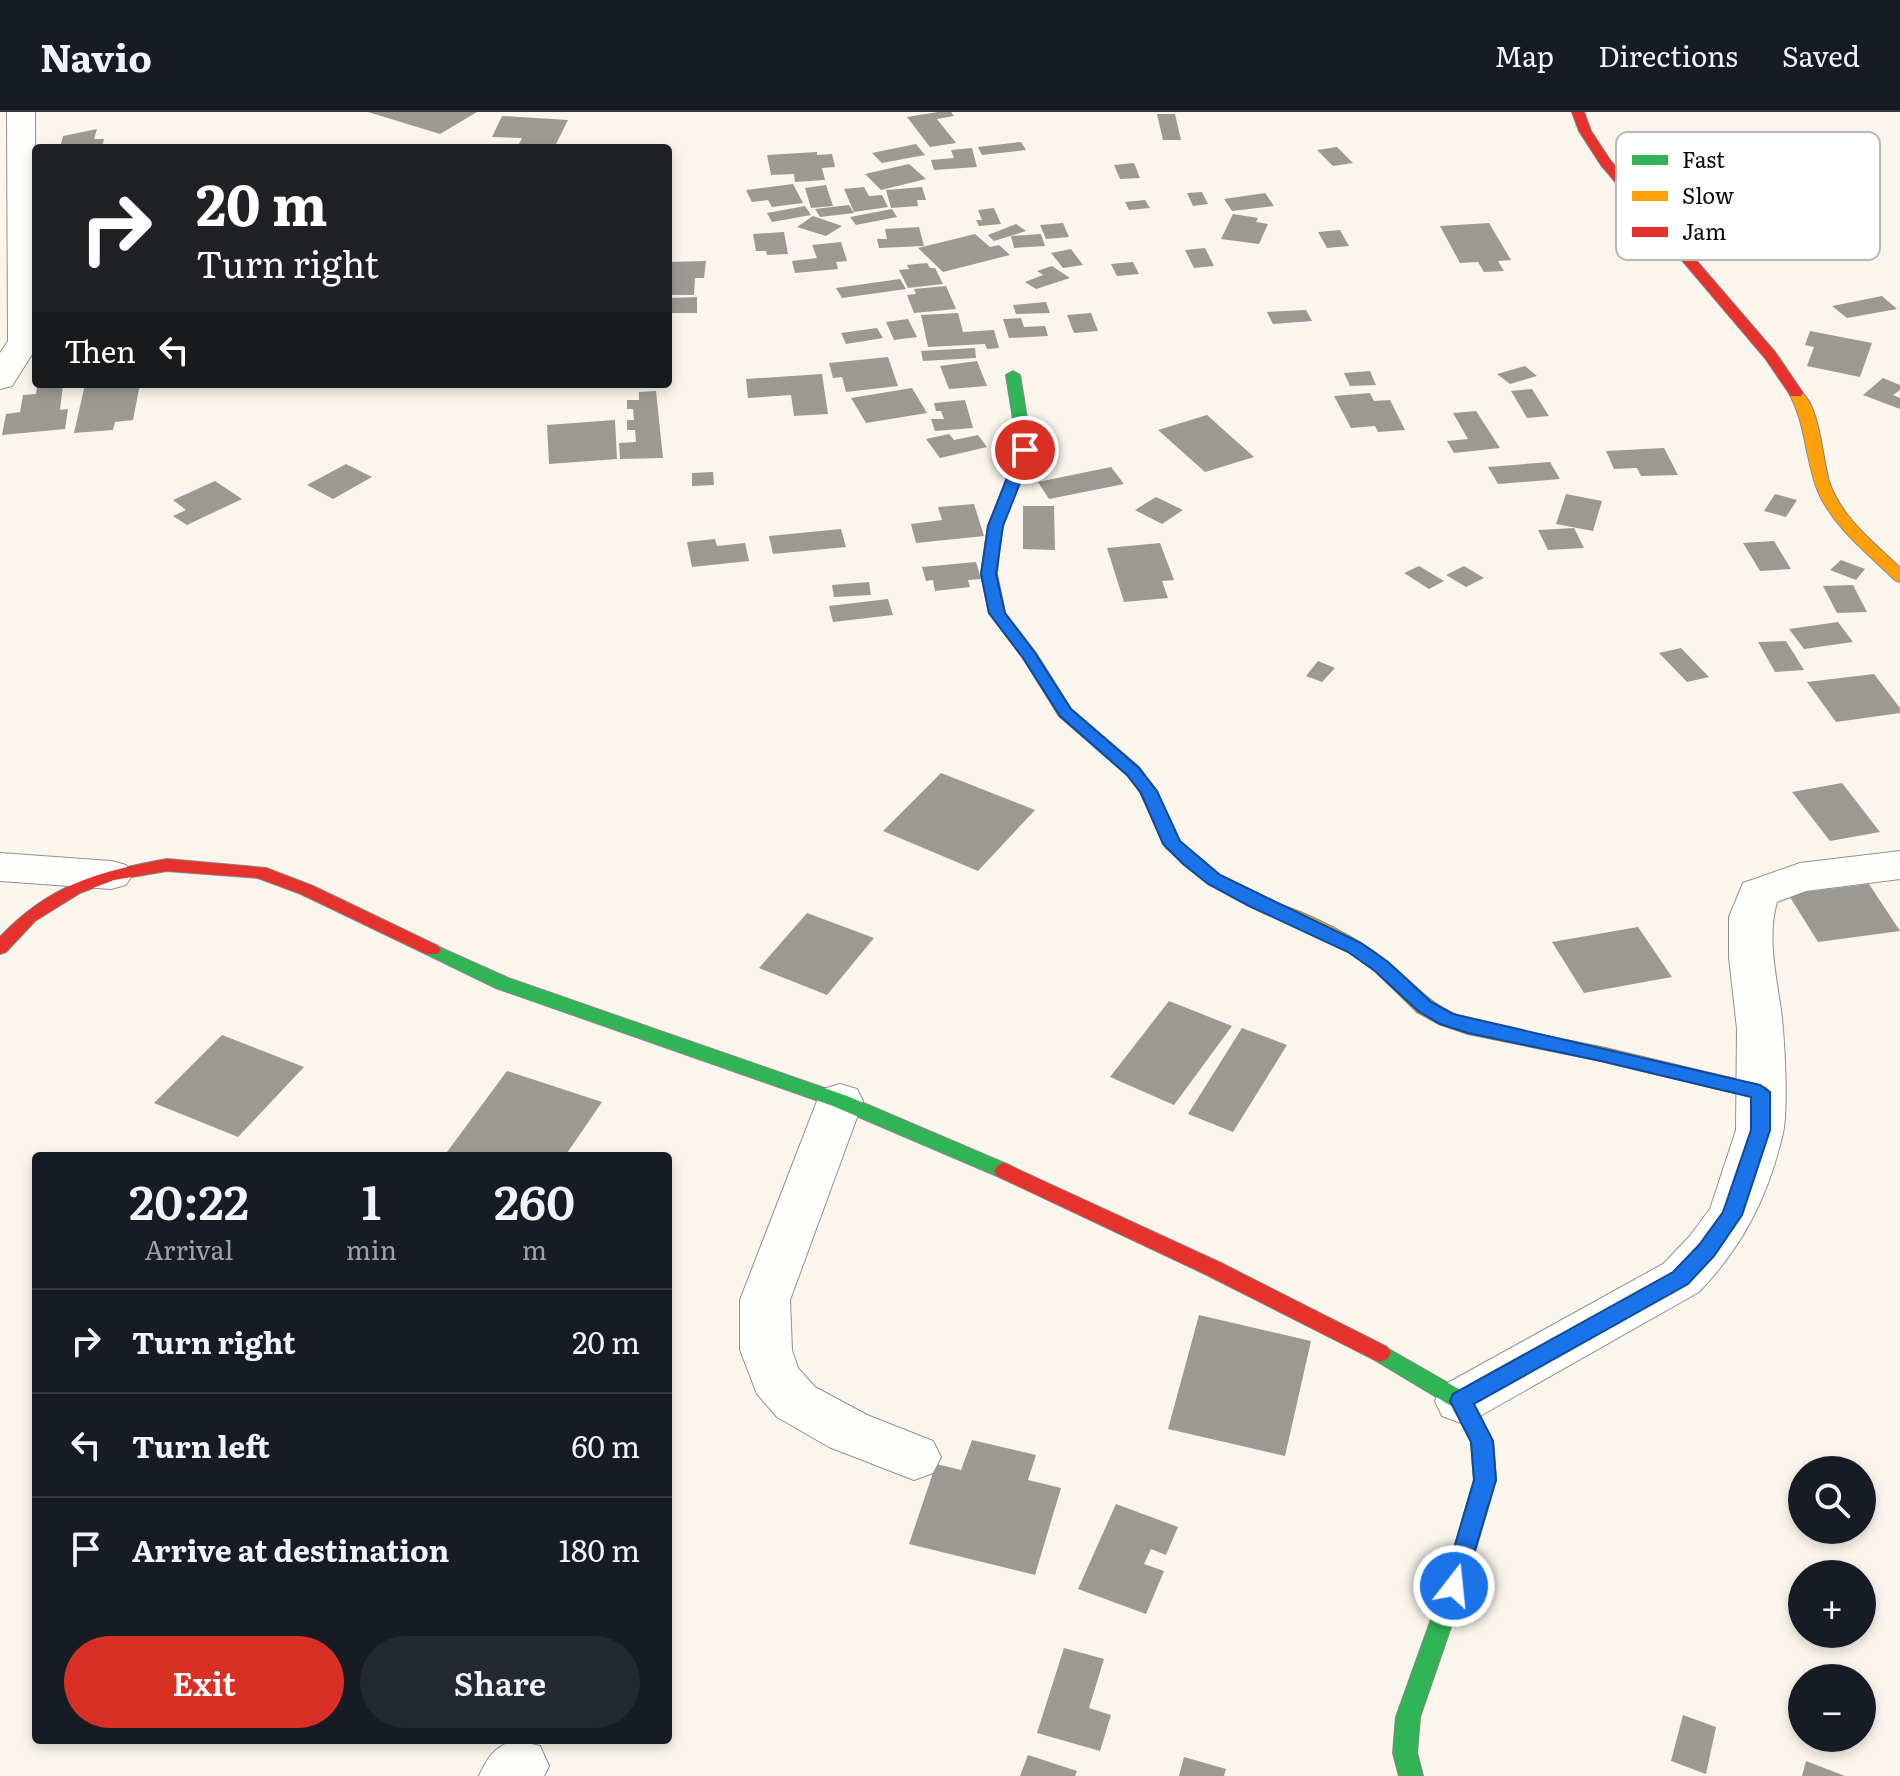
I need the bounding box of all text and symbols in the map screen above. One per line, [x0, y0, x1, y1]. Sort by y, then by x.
text: Navio [40, 27, 152, 84]
text: Map [1495, 34, 1554, 76]
text: Directions [1598, 34, 1738, 76]
text: Saved [1782, 34, 1860, 76]
legend [1616, 132, 1880, 260]
text: Fast [1682, 142, 1725, 175]
text: 20 m [196, 160, 328, 243]
icon: right [64, 176, 168, 280]
text: Slow [1682, 178, 1734, 211]
text: Jam [1682, 214, 1726, 247]
text: Turn right [196, 236, 379, 289]
text: Then [64, 328, 136, 372]
icon: left [152, 328, 196, 372]
pin [991, 416, 1059, 484]
icon: arrive [1003, 428, 1047, 472]
text: 20:22 [129, 1164, 249, 1235]
text: 1 [362, 1164, 381, 1235]
text: 260 [494, 1164, 575, 1235]
text: Arrival [145, 1229, 233, 1268]
text: min [346, 1229, 397, 1268]
text: m [522, 1229, 547, 1268]
icon: right [64, 1319, 108, 1363]
text: Turn right [132, 1319, 296, 1363]
text: 20 m [572, 1319, 640, 1363]
icon: left [64, 1423, 108, 1467]
text: Turn left [132, 1423, 270, 1467]
text: 60 m [571, 1423, 640, 1467]
map controls [1788, 1456, 1876, 1752]
button: search [1788, 1456, 1876, 1544]
icon: arrive [64, 1527, 108, 1571]
text: Arrive at destination [132, 1527, 449, 1571]
text: 180 m [559, 1527, 640, 1571]
position arrow [1412, 1544, 1496, 1628]
button: + [1788, 1560, 1876, 1648]
button: Exit [64, 1636, 344, 1728]
button: Share [360, 1636, 640, 1728]
button: − [1788, 1664, 1876, 1752]

